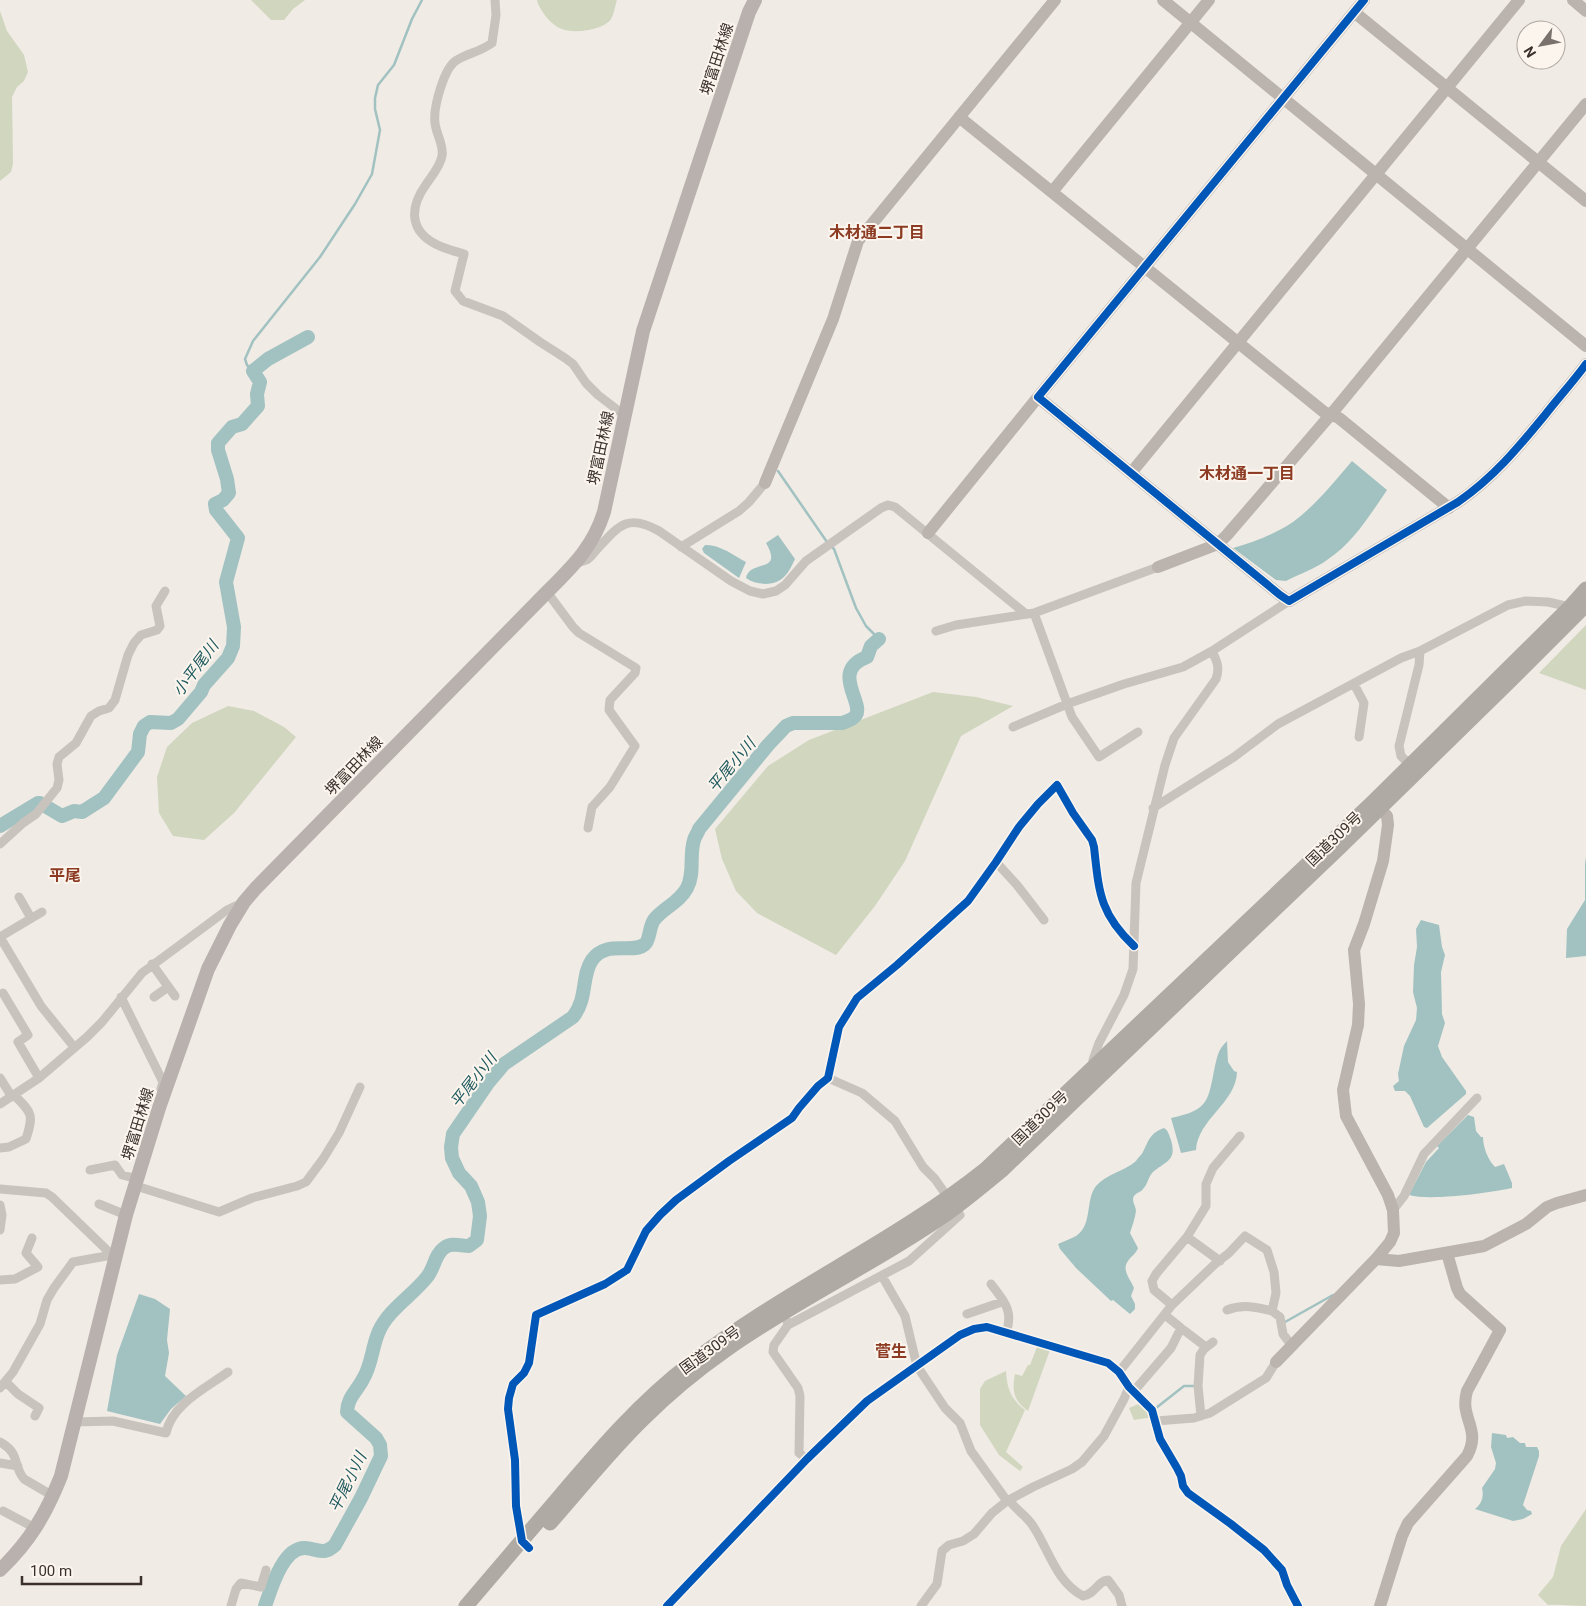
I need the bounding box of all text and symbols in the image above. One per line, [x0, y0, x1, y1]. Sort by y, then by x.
north arrow [1516, 20, 1566, 70]
street label: 堺富田林線 [697, 21, 737, 97]
text: N [1521, 43, 1539, 60]
district label: 木材通二丁目 [829, 223, 925, 242]
street label: 堺富田林線 [584, 409, 618, 487]
district label: 木材通一丁目 [1199, 464, 1295, 483]
water label: 小平尾川 [169, 635, 223, 700]
street label: 堺富田林線 [321, 733, 387, 799]
water label: 平尾小川 [704, 733, 761, 796]
street label: 国道309号 [1302, 808, 1366, 870]
district label: 平尾 [49, 866, 81, 885]
water label: 平尾小川 [446, 1048, 502, 1111]
street label: 堺富田林線 [118, 1085, 158, 1163]
street label: 国道309号 [1008, 1087, 1072, 1149]
street label: 国道309号 [676, 1322, 744, 1378]
district label: 菅生 [875, 1342, 907, 1361]
water label: 平尾小川 [325, 1448, 371, 1515]
scale bar [22, 1554, 141, 1586]
text: 100 m [30, 1562, 72, 1580]

